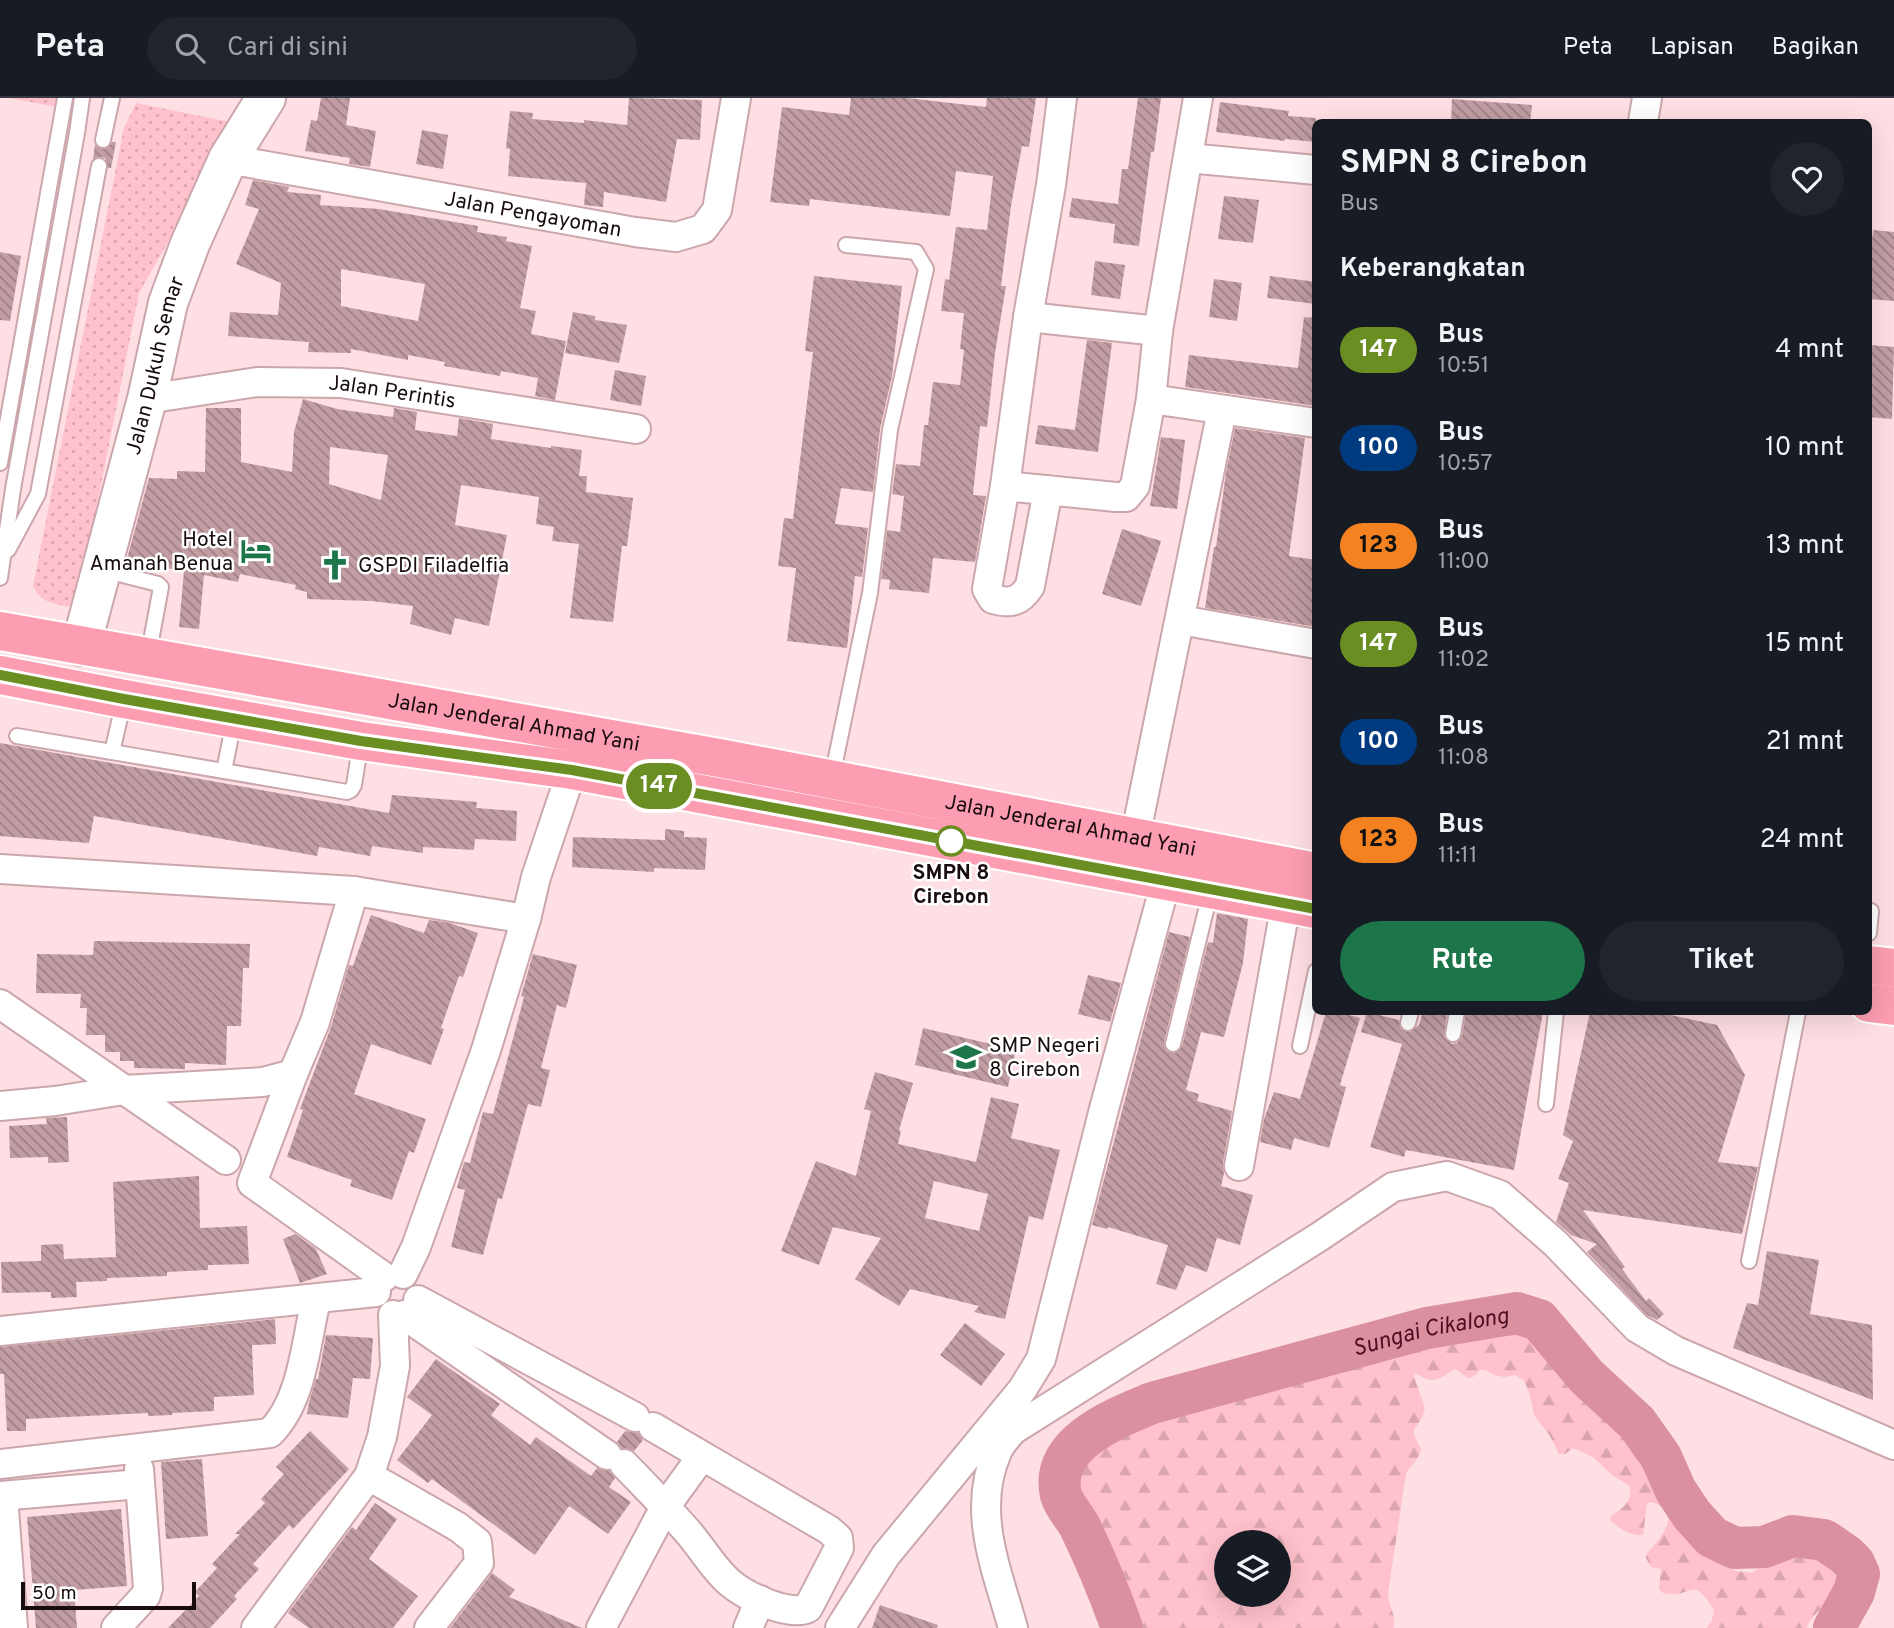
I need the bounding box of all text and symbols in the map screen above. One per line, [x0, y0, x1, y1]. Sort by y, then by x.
search box [147, 17, 637, 80]
text: Peta [35, 27, 105, 69]
icon: search [171, 29, 209, 67]
text: Cari di sini [227, 32, 348, 65]
text: Peta [1563, 33, 1612, 63]
text: Lapisan [1650, 33, 1734, 63]
text: Bagikan [1772, 33, 1859, 63]
button: heart [1770, 142, 1844, 216]
text: SMPN 8 Cirebon [1340, 143, 1588, 185]
street label: Jalan Pengayoman [442, 186, 624, 244]
text: Bus [1340, 190, 1379, 219]
text: Keberangkatan [1340, 253, 1526, 286]
street label: Jalan Dukuh Semar [121, 273, 192, 458]
text: Bus [1438, 319, 1484, 352]
text: 4 mnt [1775, 334, 1844, 367]
text: 147 [1360, 335, 1397, 365]
text: 10:51 [1438, 352, 1489, 381]
street label: Jalan Perintis [328, 371, 457, 416]
text: Bus [1438, 417, 1484, 450]
text: 10 mnt [1765, 432, 1844, 465]
text: 100 [1358, 433, 1399, 463]
text: 10:57 [1438, 450, 1493, 479]
text: Bus [1438, 515, 1484, 548]
place label: Hotel Amanah Benua [89, 527, 233, 578]
text: 13 mnt [1766, 530, 1844, 563]
text: 123 [1359, 531, 1398, 561]
hotel icon: Hotel Amanah Benua [239, 534, 273, 568]
church icon: GSPDI Filadelfia [318, 548, 352, 582]
text: 11:00 [1438, 548, 1490, 577]
place label: GSPDI Filadelfia [358, 553, 509, 580]
text: Bus [1438, 613, 1484, 646]
text: 15 mnt [1766, 628, 1844, 661]
text: 147 [1360, 629, 1397, 659]
text: 11:02 [1438, 646, 1489, 675]
street label: Jalan Jenderal Ahmad Yani [386, 688, 642, 759]
text: Bus [1438, 711, 1484, 744]
text: 21 mnt [1766, 726, 1844, 759]
text: 100 [1358, 727, 1399, 757]
text: 11:08 [1438, 744, 1489, 773]
line badge: 147 [619, 763, 699, 809]
text: 147 [640, 771, 678, 801]
street label: Jalan Jenderal Ahmad Yani [942, 789, 1198, 864]
text: Bus [1438, 809, 1484, 842]
text: 24 mnt [1760, 824, 1844, 857]
text: 123 [1359, 825, 1398, 855]
marker: SMPN 8 Cirebon [936, 826, 966, 856]
text: 11:11 [1438, 842, 1478, 871]
place label: SMPN 8 Cirebon [913, 860, 989, 911]
button: Rute [1340, 921, 1585, 1001]
button: Tiket [1599, 921, 1844, 1001]
place label: SMP Negeri 8 Cirebon [989, 1033, 1100, 1084]
school or university icon: SMP Negeri 8 Cirebon [949, 1040, 983, 1074]
water label: Sungai Cikalong [1349, 1303, 1512, 1365]
map controls [1214, 1530, 1291, 1607]
button: layers [1214, 1530, 1291, 1607]
scale bar [21, 1579, 196, 1611]
text: 50 m [32, 1582, 77, 1606]

